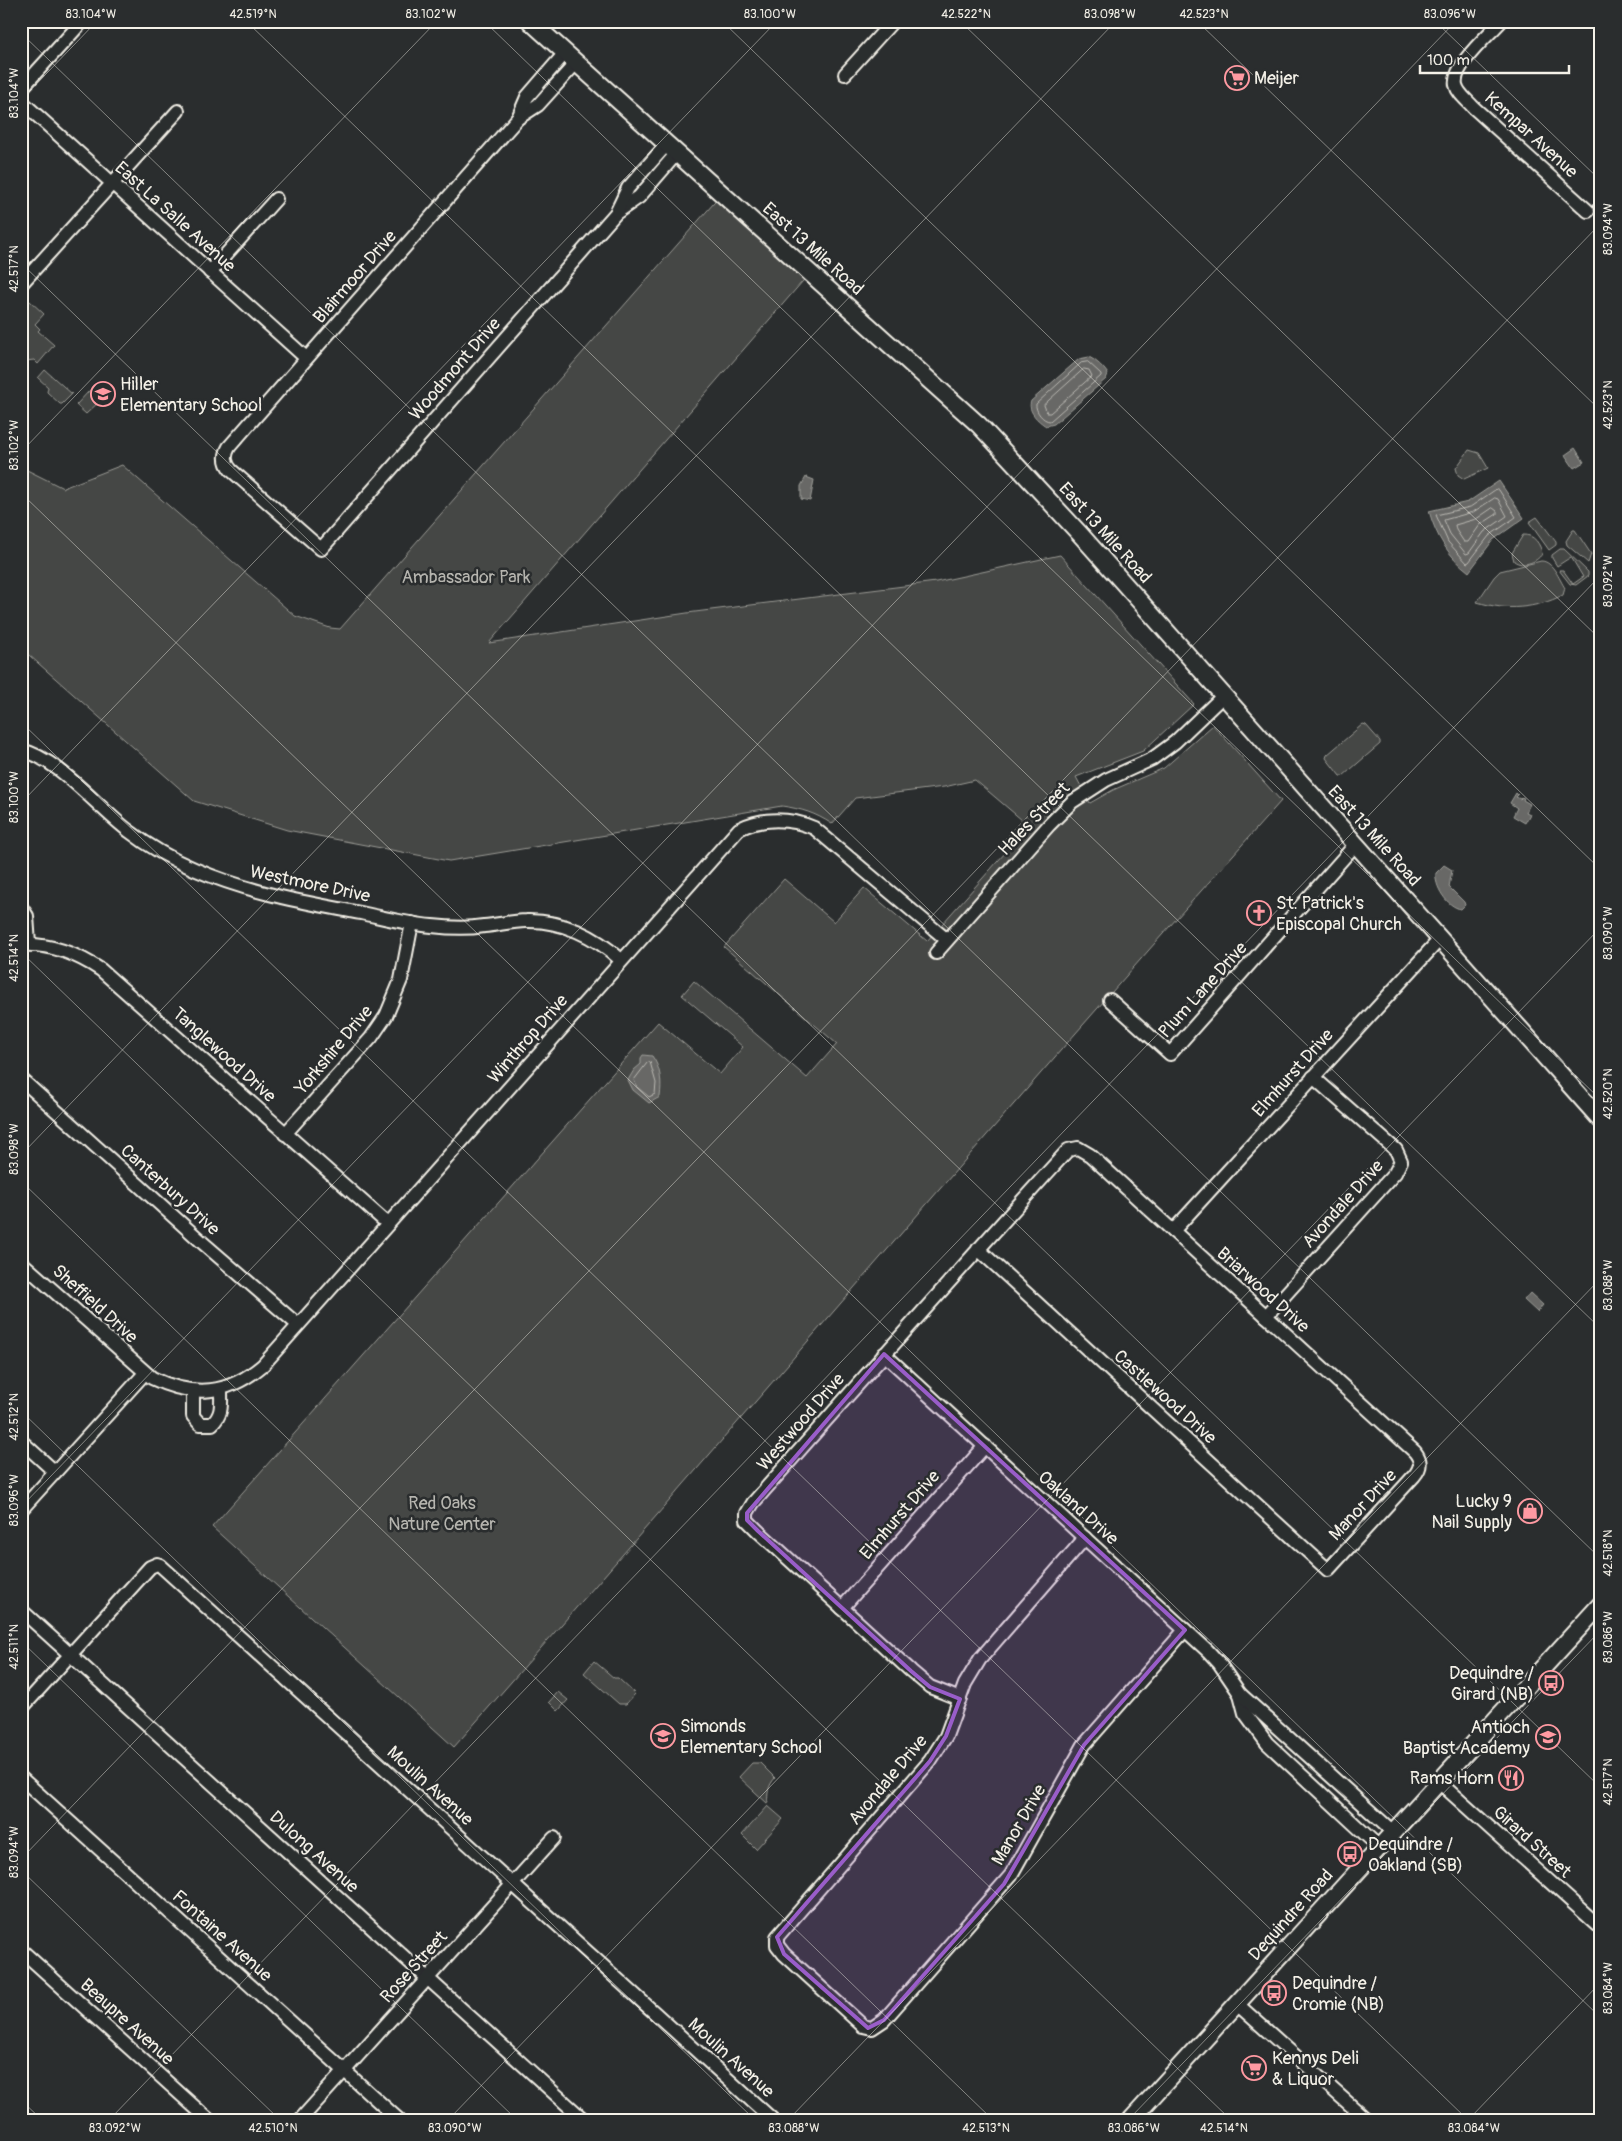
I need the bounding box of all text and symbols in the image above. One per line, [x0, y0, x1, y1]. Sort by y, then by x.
text: 83.104°W [66, 7, 116, 22]
text: 42.519°N [229, 7, 277, 22]
text: 83.102°W [406, 7, 456, 22]
text: 83.100°W [744, 7, 796, 22]
text: 42.522°N [941, 7, 991, 22]
text: 83.098°W [1084, 7, 1136, 22]
text: 42.523°N [1179, 7, 1229, 22]
text: 83.096°W [1424, 7, 1476, 22]
scale bar [1420, 42, 1568, 74]
text: 100 m [1427, 51, 1470, 70]
supermarket icon: Meijer [1224, 65, 1250, 91]
place label: Meijer [1254, 67, 1299, 90]
text: 83.104°W [7, 68, 22, 118]
street label: Kempar Avenue [1479, 87, 1583, 183]
street label: East La Salle Avenue [110, 157, 240, 277]
street label: East 13 Mile Road [758, 197, 868, 301]
text: 83.094°W [1601, 203, 1616, 255]
street label: Blairmoor Drive [308, 225, 402, 329]
text: 42.517°N [7, 245, 22, 293]
street label: Woodmont Drive [404, 313, 506, 425]
place label: Hiller Elementary School [120, 373, 262, 417]
text: 42.523°N [1601, 380, 1616, 430]
school or university icon: Hiller Elementary School [90, 381, 116, 407]
text: 83.102°W [7, 420, 22, 470]
street label: East 13 Mile Road [1053, 478, 1157, 588]
text: 83.092°W [1601, 555, 1616, 607]
park label: Ambassador Park [402, 566, 531, 589]
text: 83.100°W [7, 771, 22, 823]
street label: Hales Street [993, 777, 1075, 861]
street label: East 13 Mile Road [1322, 781, 1426, 891]
street label: Westmore Drive [248, 860, 372, 908]
place label: St. Patrick's Episcopal Church [1276, 892, 1402, 936]
church icon: St. Patrick's Episcopal Church [1246, 900, 1272, 926]
text: 83.090°W [1601, 906, 1616, 960]
text: 42.514°N [7, 934, 22, 982]
street label: Plum Lane Drive [1154, 937, 1252, 1043]
street label: Winthrop Drive [483, 990, 573, 1088]
street label: Yorkshire Drive [289, 1001, 378, 1100]
street label: Tanglewood Drive [167, 1002, 281, 1108]
street label: Elmhurst Drive [1247, 1024, 1339, 1122]
text: 42.520°N [1601, 1068, 1616, 1120]
text: 83.098°W [7, 1123, 22, 1175]
street label: Canterbury Drive [116, 1139, 225, 1241]
street label: Avondale Drive [1297, 1155, 1389, 1253]
street label: Briarwood Drive [1212, 1242, 1314, 1338]
text: 83.088°W [1601, 1259, 1616, 1311]
street label: Sheffield Drive [48, 1260, 143, 1348]
street label: Castlewood Drive [1109, 1345, 1221, 1449]
street label: Westwood Drive [752, 1368, 850, 1476]
text: 42.512°N [7, 1393, 22, 1441]
street label: Manor Drive [1324, 1464, 1402, 1546]
street label: Elmhurst Drive [855, 1465, 945, 1565]
street label: Oakland Drive [1033, 1466, 1123, 1550]
text: 83.096°W [7, 1474, 22, 1526]
place label: Lucky 9 Nail Supply [1432, 1490, 1512, 1534]
park label: Red Oaks Nature Center [388, 1492, 496, 1536]
shop icon: Lucky 9 Nail Supply [1517, 1498, 1543, 1524]
text: 42.518°N [1601, 1530, 1616, 1576]
text: 83.086°W [1601, 1611, 1616, 1663]
text: 42.511°N [7, 1624, 22, 1670]
place label: Dequindre / Girard (NB) [1449, 1662, 1534, 1706]
bus stop icon: Dequindre / Girard (NB) [1538, 1670, 1564, 1696]
place label: Simonds Elementary School [680, 1715, 822, 1759]
place label: Antioch Baptist Academy [1403, 1716, 1530, 1760]
school or university icon: Simonds Elementary School [650, 1723, 676, 1749]
school or university icon: Antioch Baptist Academy [1535, 1724, 1561, 1750]
street label: Avondale Drive [843, 1730, 933, 1830]
street label: Moulin Avenue [382, 1741, 478, 1831]
text: 42.517°N [1601, 1758, 1616, 1806]
restaurant icon: Rams Horn [1498, 1765, 1524, 1791]
place label: Rams Horn [1410, 1767, 1494, 1790]
street label: Manor Drive [987, 1780, 1051, 1870]
street label: Girard Street [1488, 1801, 1576, 1884]
street label: Dulong Avenue [265, 1806, 363, 1898]
text: 83.094°W [7, 1826, 22, 1878]
place label: Dequindre / Oakland (SB) [1368, 1833, 1463, 1877]
bus stop icon: Dequindre / Oakland (SB) [1337, 1841, 1363, 1867]
street label: Dequindre Road [1244, 1864, 1338, 1966]
street label: Fontaine Avenue [167, 1885, 277, 1987]
street label: Rose Street [375, 1925, 453, 2008]
text: 83.084°W [1601, 1962, 1616, 2014]
place label: Dequindre / Cromie (NB) [1292, 1972, 1385, 2016]
street label: Beaupre Avenue [75, 1974, 179, 2070]
bus stop icon: Dequindre / Cromie (NB) [1261, 1980, 1287, 2006]
street label: Moulin Avenue [683, 2013, 779, 2103]
place label: Kennys Deli & Liquor [1272, 2047, 1359, 2091]
supermarket icon: Kennys Deli & Liquor [1241, 2055, 1267, 2081]
text: 83.092°W [89, 2121, 141, 2136]
text: 42.510°N [248, 2121, 298, 2136]
text: 83.090°W [428, 2121, 482, 2136]
text: 83.088°W [768, 2121, 820, 2136]
text: 42.513°N [962, 2121, 1010, 2136]
text: 83.086°W [1108, 2121, 1160, 2136]
text: 42.514°N [1200, 2121, 1248, 2136]
text: 83.084°W [1448, 2121, 1500, 2136]

